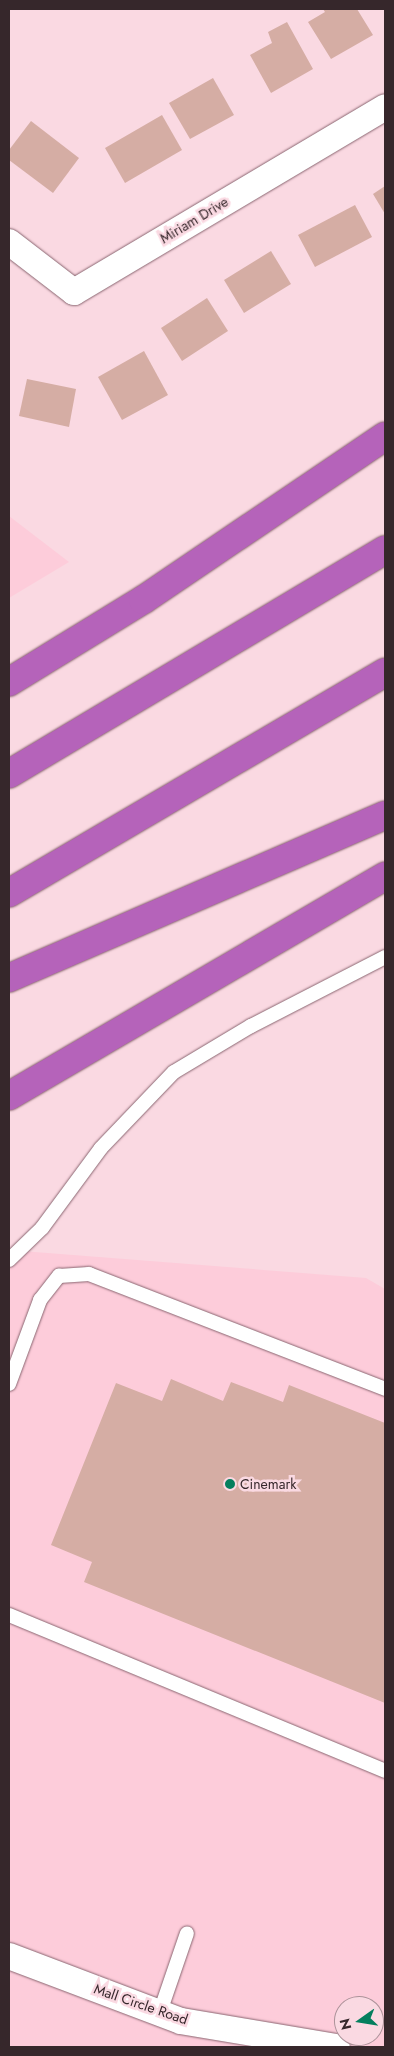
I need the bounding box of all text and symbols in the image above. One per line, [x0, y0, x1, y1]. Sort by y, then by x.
street label: Miriam Drive [157, 193, 231, 247]
place label: Cinemark [240, 1476, 296, 1492]
marker: Cinemark [224, 1478, 236, 1490]
street label: Mall Circle Road [92, 1980, 190, 2028]
north arrow [334, 1996, 384, 2046]
text: N [334, 2016, 356, 2032]

